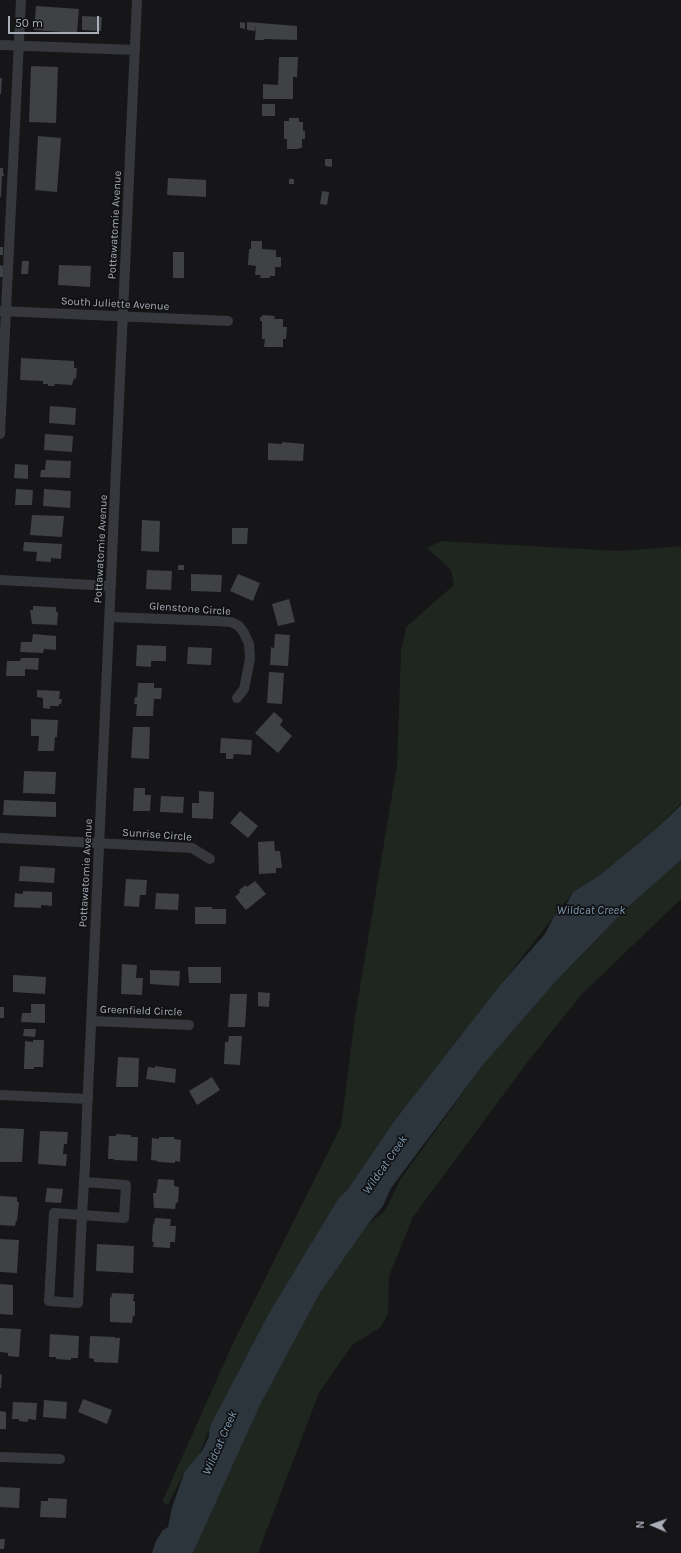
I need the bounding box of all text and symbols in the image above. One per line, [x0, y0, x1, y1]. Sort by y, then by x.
scale bar [10, 8, 101, 34]
text: 50 m [15, 16, 43, 30]
street label: Pottawatomie Avenue [106, 170, 124, 280]
street label: South Juliette Avenue [60, 295, 170, 313]
street label: Pottawatomie Avenue [92, 494, 110, 604]
street label: Glenstone Circle [149, 600, 231, 618]
street label: Pottawatomie Avenue [77, 818, 95, 928]
street label: Sunrise Circle [122, 826, 192, 844]
water label: Wildcat Creek [557, 904, 625, 918]
street label: Greenfield Circle [100, 1003, 182, 1019]
water label: Wildcat Creek [359, 1133, 411, 1197]
water label: Wildcat Creek [199, 1409, 241, 1477]
north arrow [633, 1505, 673, 1545]
text: N [634, 1520, 647, 1529]

